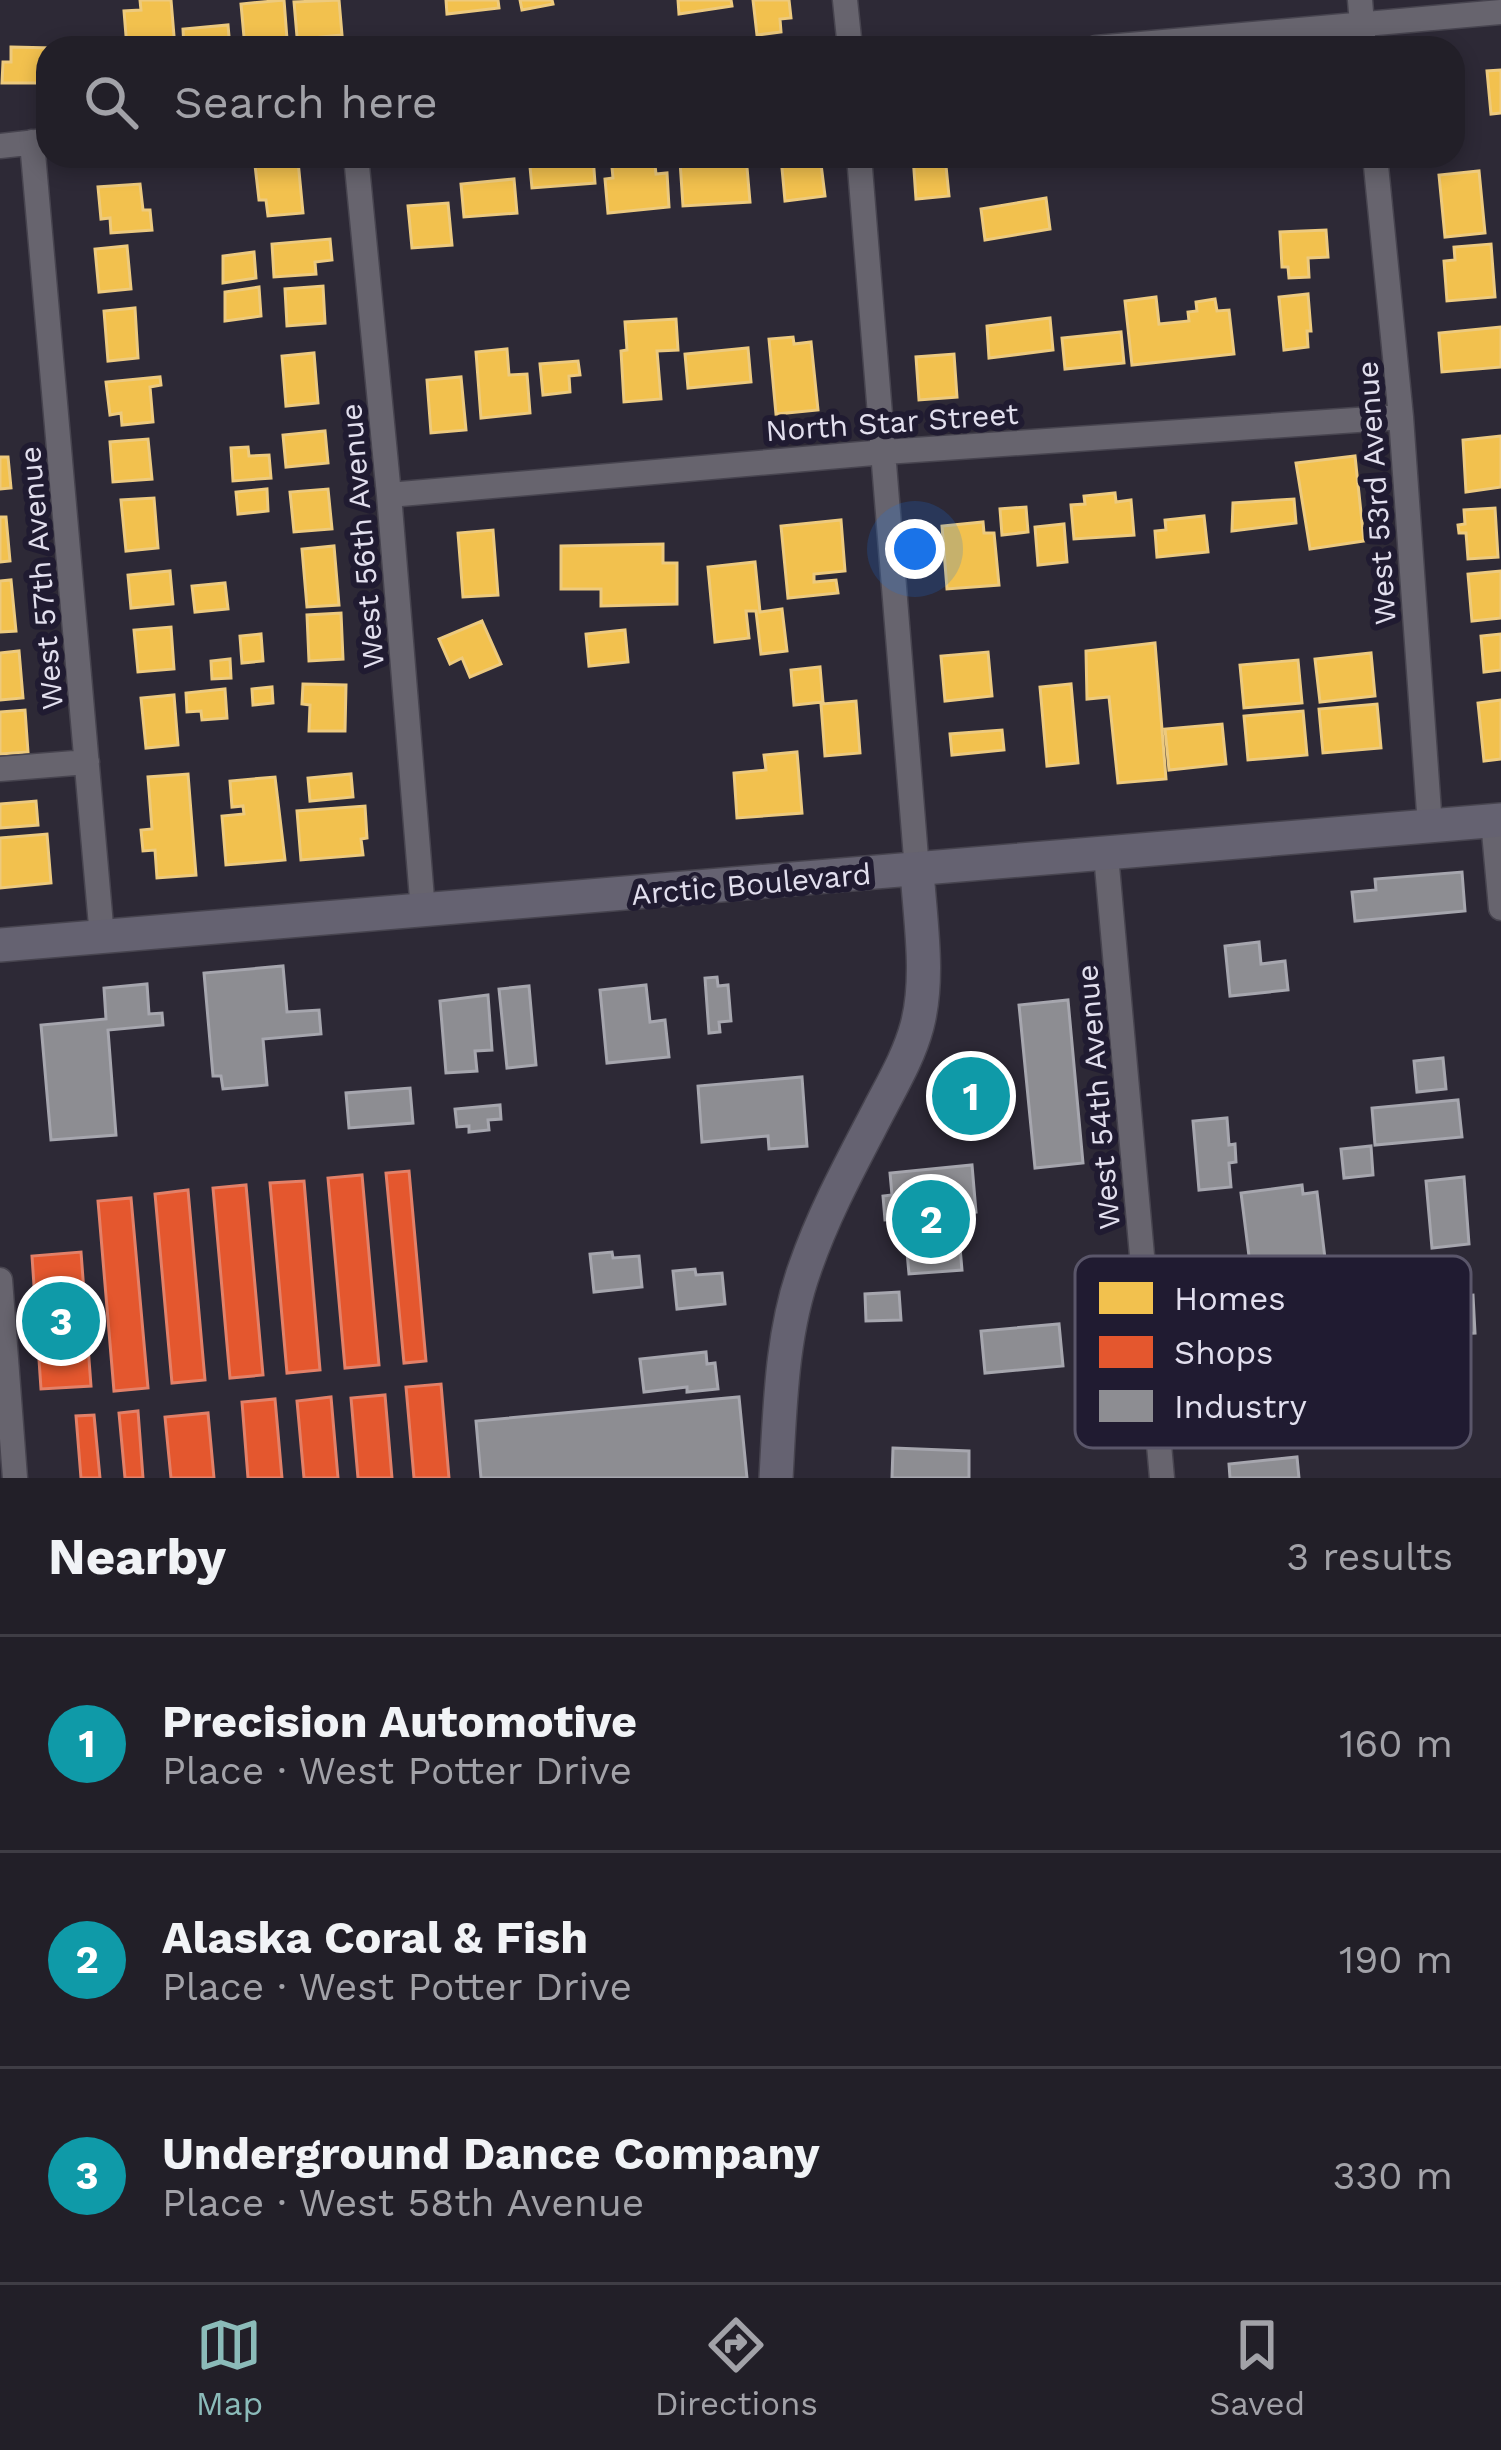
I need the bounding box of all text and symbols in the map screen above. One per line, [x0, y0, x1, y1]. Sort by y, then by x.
search box [36, 36, 1465, 168]
icon: search [78, 69, 144, 135]
text: Search here [174, 76, 438, 129]
street label: West 53rd Avenue [1349, 360, 1403, 626]
street label: North Star Street [764, 396, 1020, 448]
street label: West 56th Avenue [333, 402, 391, 670]
street label: West 57th Avenue [12, 445, 70, 711]
your location [885, 519, 945, 579]
street label: Arctic Boulevard [629, 856, 873, 912]
street label: West 54th Avenue [1069, 963, 1127, 1231]
pin: 1 [932, 1051, 1010, 1141]
pin: 2 [892, 1174, 970, 1264]
legend [1075, 1256, 1471, 1448]
pin: 3 [22, 1276, 100, 1366]
text: Homes [1174, 1279, 1286, 1318]
text: Shops [1174, 1333, 1273, 1372]
text: Industry [1174, 1387, 1307, 1426]
text: Nearby [48, 1527, 226, 1586]
text: 3 results [1287, 1534, 1453, 1579]
text: Precision Automotive [162, 1695, 637, 1748]
text: 1 [79, 1721, 95, 1766]
text: 160 m [1339, 1721, 1453, 1766]
text: Place · West Potter Drive [162, 1748, 632, 1793]
text: Alaska Coral & Fish [162, 1911, 588, 1964]
text: 2 [75, 1937, 99, 1982]
text: 190 m [1339, 1937, 1453, 1982]
text: Place · West Potter Drive [162, 1964, 632, 2009]
text: Underground Dance Company [162, 2127, 820, 2180]
text: 3 [75, 2153, 99, 2198]
text: 330 m [1333, 2153, 1453, 2198]
text: Place · West 58th Avenue [162, 2180, 644, 2225]
tab: Map [196, 2312, 263, 2423]
tab: Directions [655, 2312, 818, 2423]
tab: Saved [1209, 2312, 1305, 2423]

